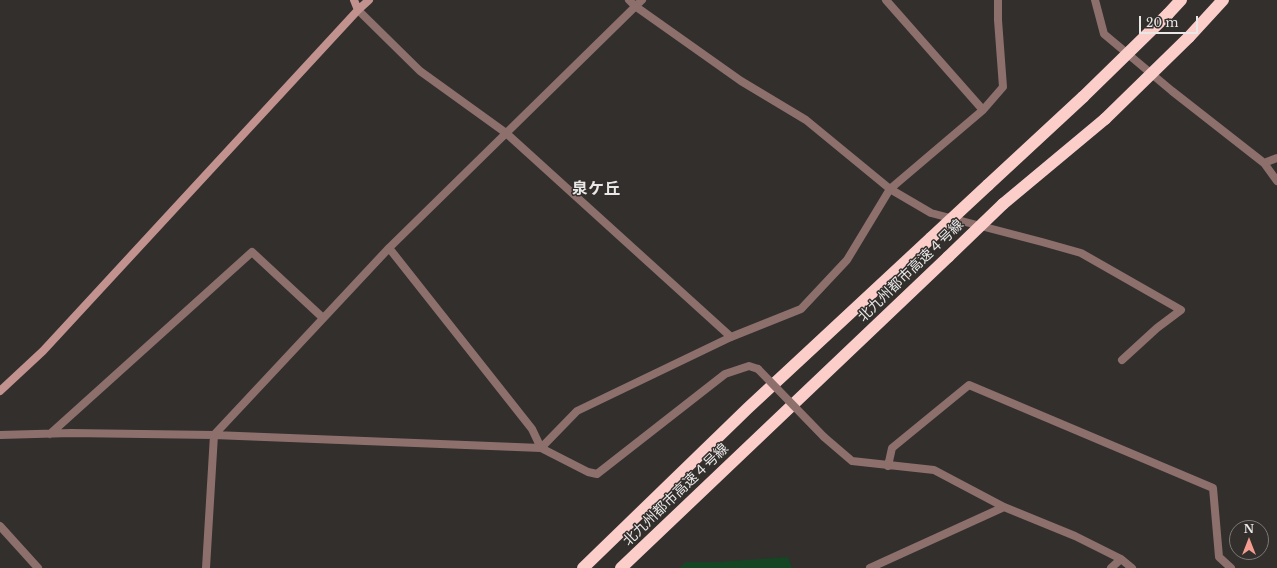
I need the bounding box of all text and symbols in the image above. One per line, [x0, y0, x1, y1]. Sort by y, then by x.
scale bar [1141, 8, 1200, 34]
text: 20 m [1146, 15, 1178, 30]
district label: 泉ケ丘 [572, 179, 620, 199]
street label: 北九州都市高速４号線 [855, 216, 967, 326]
street label: 北九州都市高速４号線 [620, 440, 732, 550]
north arrow [1229, 520, 1269, 560]
text: N [1244, 522, 1254, 536]

